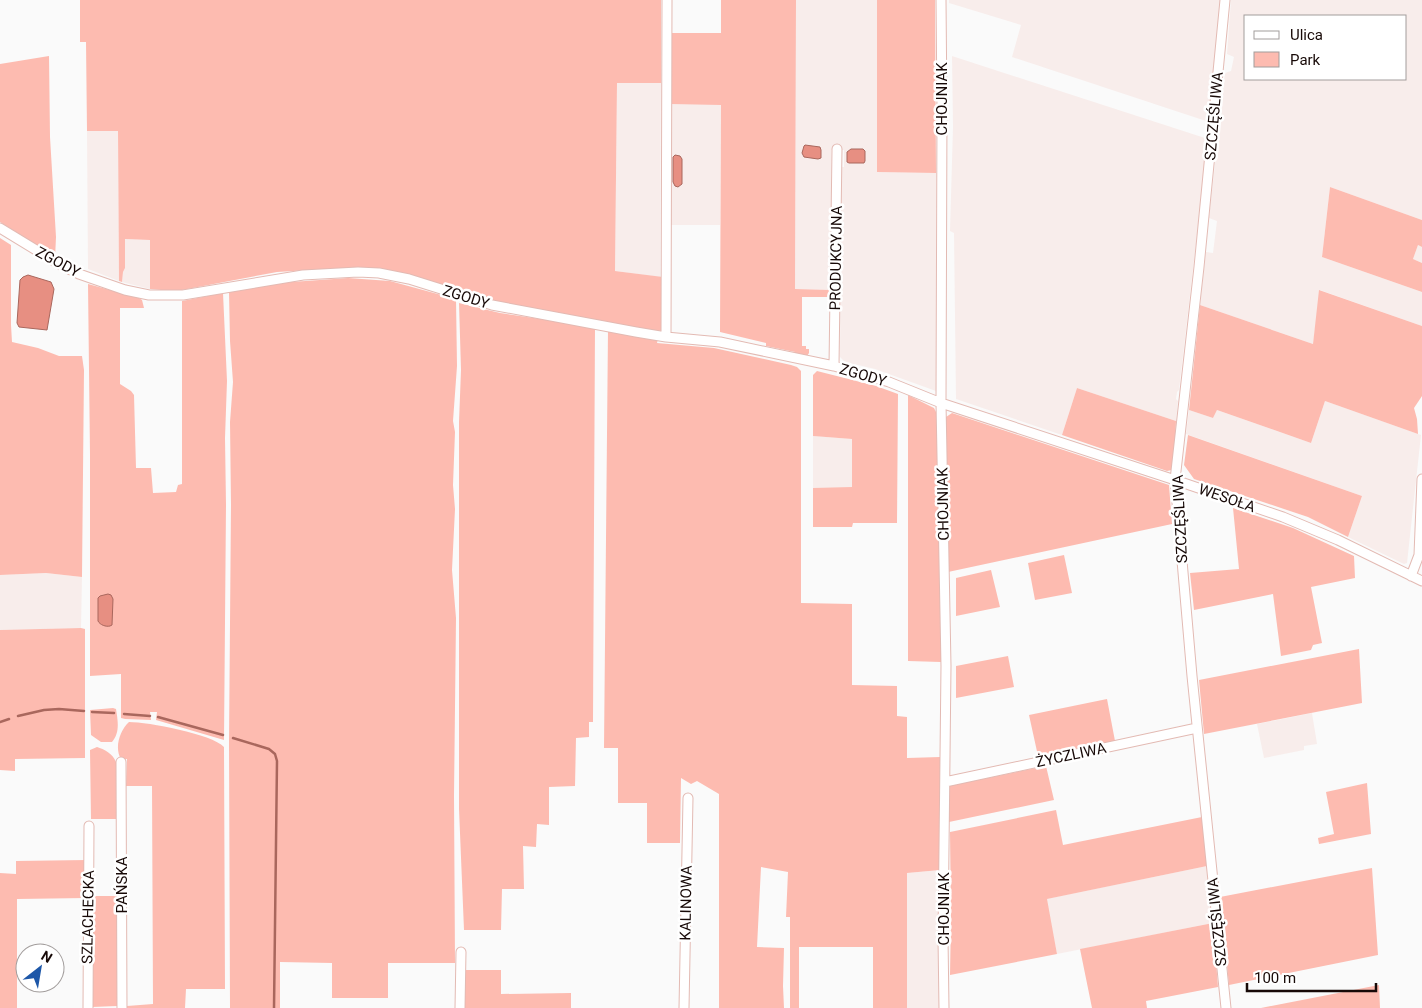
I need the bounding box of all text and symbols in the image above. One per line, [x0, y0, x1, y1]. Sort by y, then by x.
legend [1244, 15, 1407, 80]
text: Ulica [1290, 26, 1323, 44]
text: Park [1290, 51, 1321, 69]
street label: CHOJNIAK [933, 62, 951, 136]
street label: SZCZĘŚLIWA [1201, 71, 1227, 161]
street label: PRODUKCYJNA [826, 205, 846, 311]
street label: ZGODY [33, 243, 83, 281]
street label: ZGODY [440, 281, 492, 313]
street label: ZGODY [838, 360, 888, 390]
street label: CHOJNIAK [933, 467, 953, 541]
street label: SZCZĘŚLIWA [1169, 474, 1191, 564]
street label: WESOŁA [1196, 480, 1258, 516]
street label: ŻYCZLIWA [1034, 739, 1108, 771]
street label: PAŃSKA [113, 856, 131, 914]
street label: KALINOWA [676, 865, 696, 941]
street label: SZLACHECKA [78, 870, 98, 964]
street label: CHOJNIAK [935, 872, 953, 946]
street label: SZCZĘŚLIWA [1203, 877, 1231, 967]
north arrow [15, 943, 65, 993]
text: N [38, 947, 55, 966]
scale bar [1247, 960, 1376, 992]
text: 100 m [1254, 969, 1296, 987]

